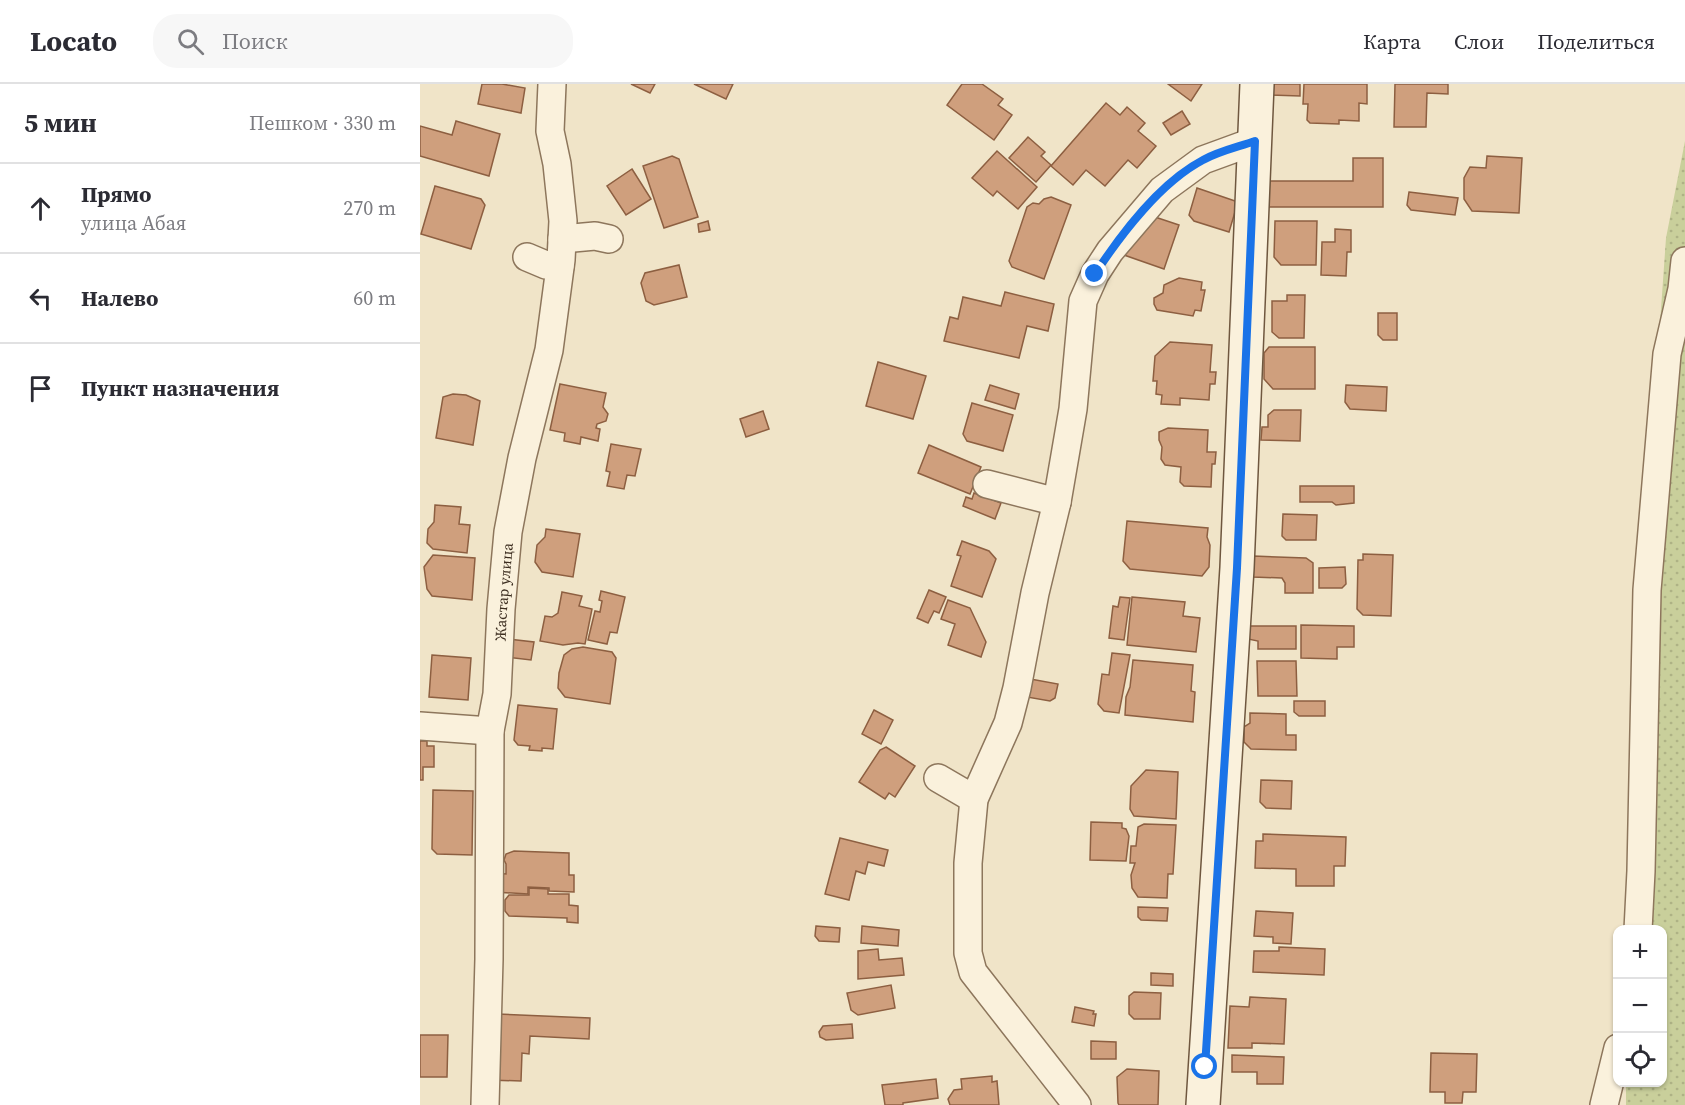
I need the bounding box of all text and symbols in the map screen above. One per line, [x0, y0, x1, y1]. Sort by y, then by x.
search box [153, 14, 573, 68]
text: Locato [30, 22, 117, 60]
icon: search [174, 25, 207, 58]
text: Поиск [222, 26, 288, 56]
text: Карта [1363, 27, 1421, 56]
text: Слои [1454, 27, 1504, 56]
text: Поделиться [1537, 27, 1655, 56]
text: 5 мин [24, 105, 97, 141]
text: Пешком · 330 m [249, 109, 396, 137]
text: Прямо [81, 179, 151, 209]
icon: ahead [24, 192, 57, 225]
text: 270 m [343, 194, 396, 222]
text: улица Абая [81, 209, 186, 237]
route end [1081, 260, 1107, 286]
icon: left [24, 282, 57, 315]
text: Налево [81, 283, 158, 313]
text: 60 m [353, 284, 396, 312]
icon: arrive [24, 372, 57, 405]
text: Пункт назначения [81, 373, 279, 403]
street label: Жастар улица [489, 542, 518, 642]
map controls [1613, 925, 1667, 1087]
button: + [1613, 925, 1667, 979]
button: − [1613, 979, 1667, 1033]
button: locate [1613, 1033, 1667, 1087]
route start [1191, 1053, 1217, 1079]

